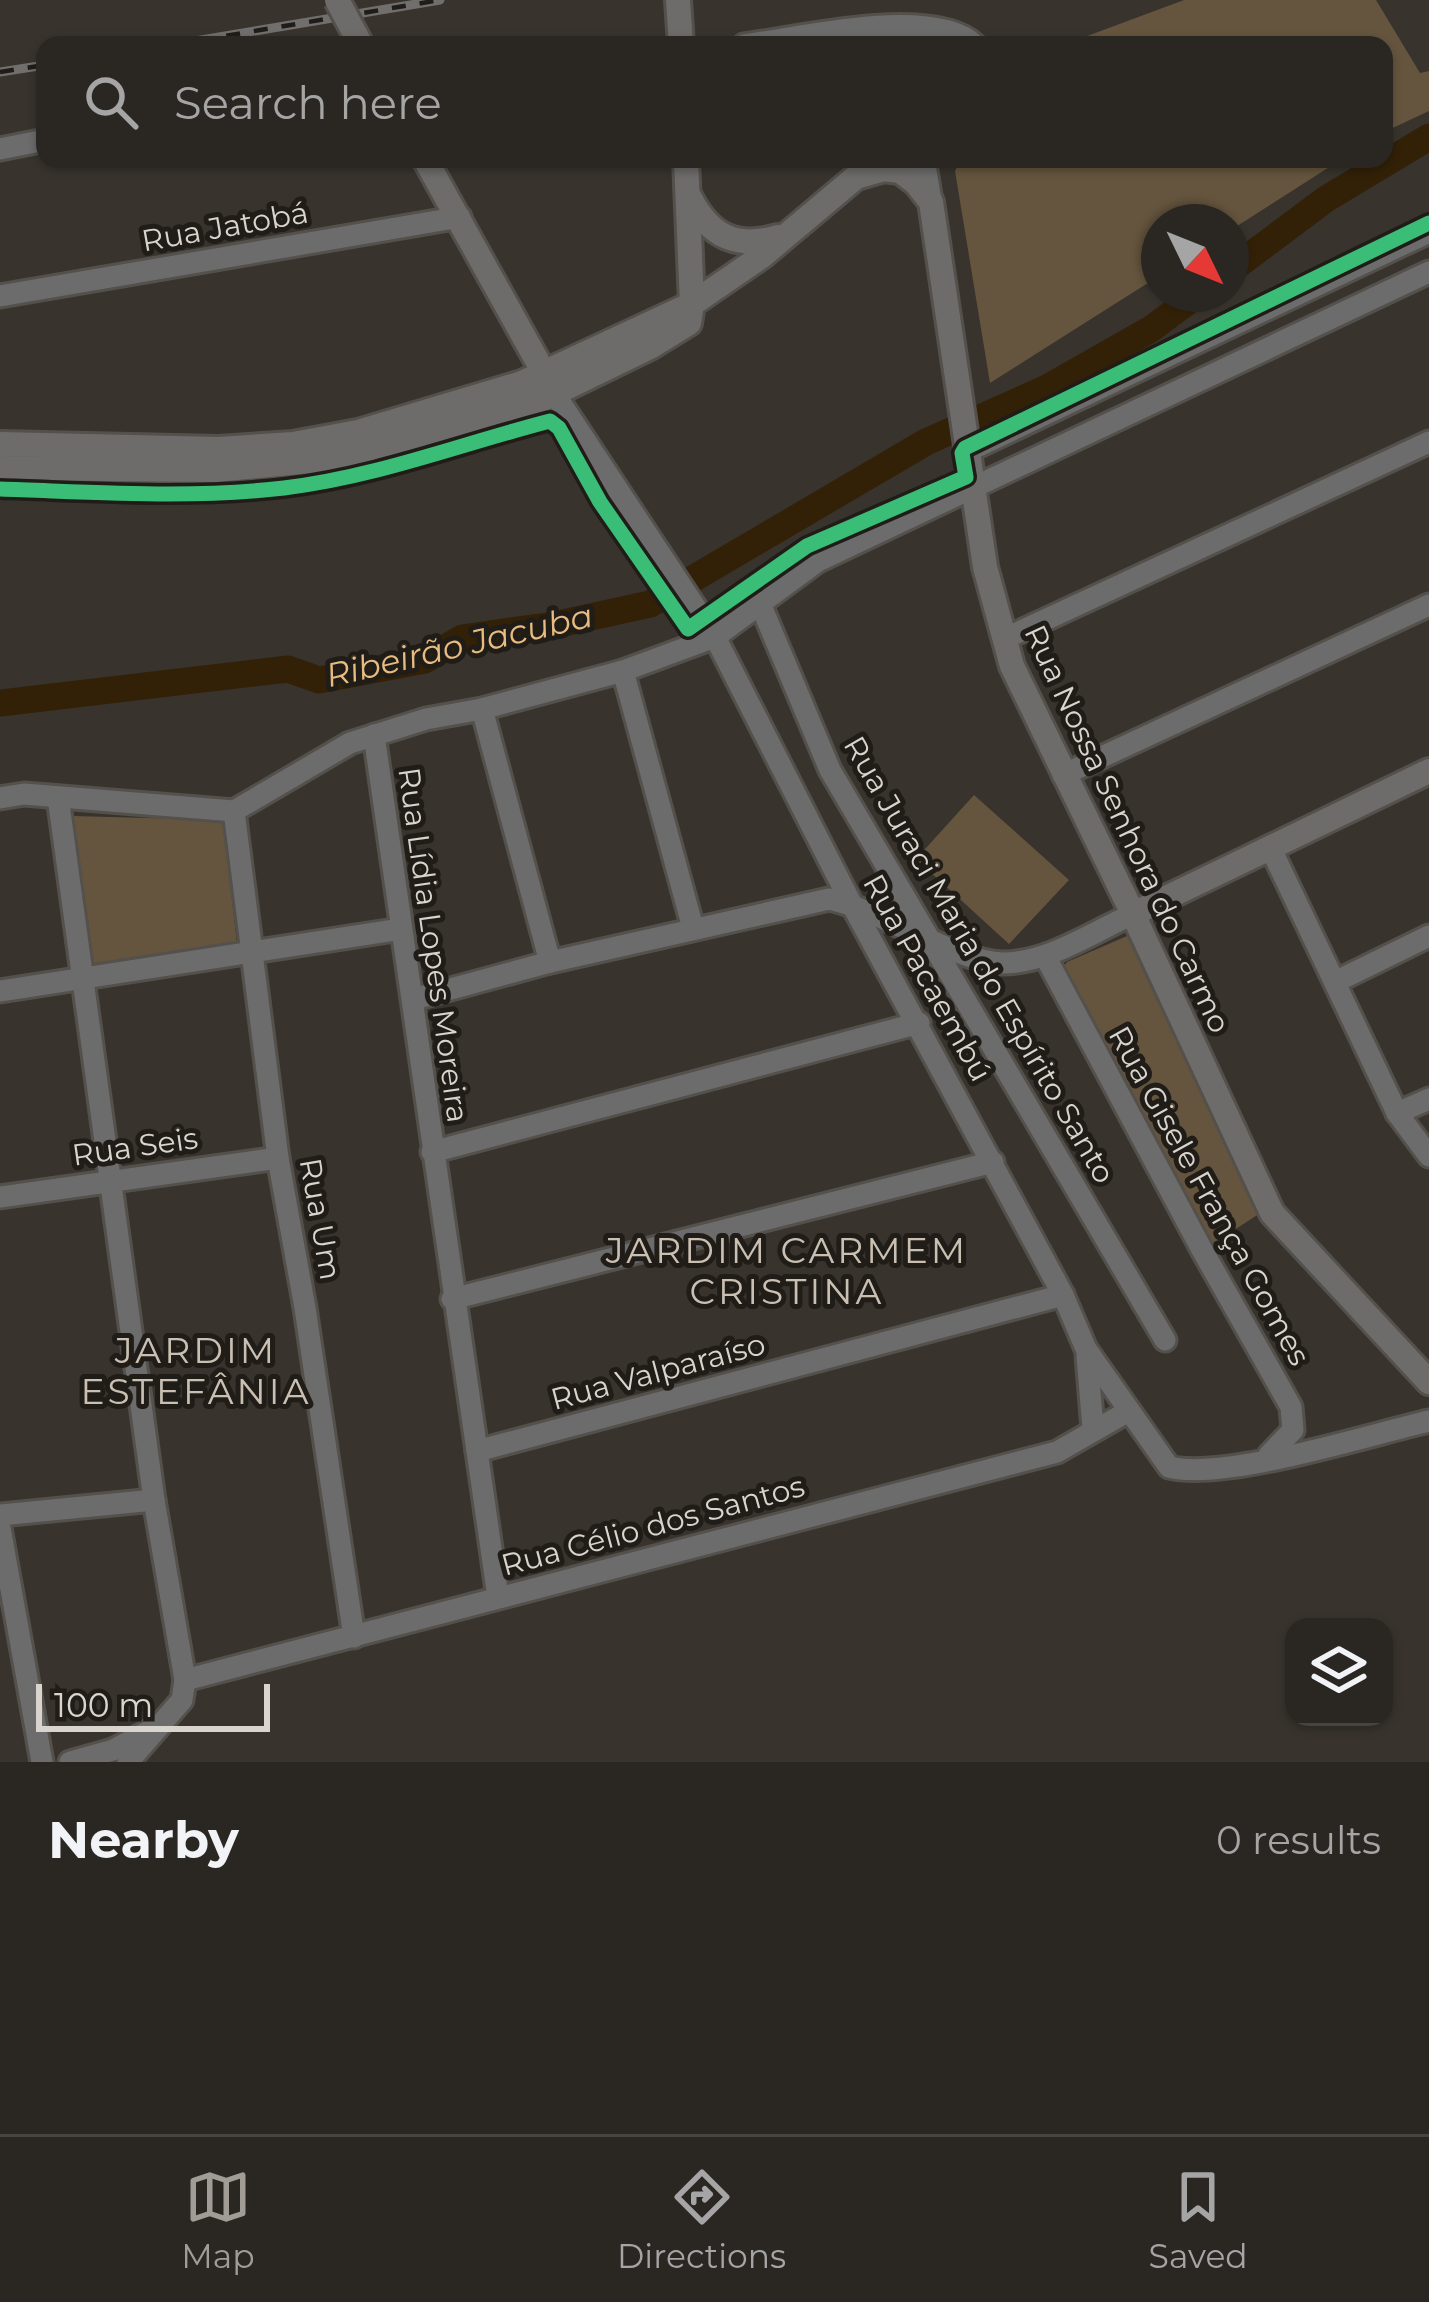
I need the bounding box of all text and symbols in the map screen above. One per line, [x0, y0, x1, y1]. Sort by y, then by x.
search box [36, 36, 1393, 168]
icon: search [78, 69, 144, 135]
text: Search here [174, 75, 442, 130]
street label: Rua Jatobá [139, 194, 311, 259]
north arrow [1141, 204, 1249, 312]
water label: Ribeirão Jacuba [322, 595, 596, 695]
street label: Rua Nossa Senhora do Carmo [1016, 619, 1238, 1039]
street label: Rua Juraci Maria do Espírito Santo [836, 730, 1123, 1190]
street label: Rua Lídia Lopes Moreira [390, 765, 477, 1125]
street label: Rua Pacaembú [855, 868, 1000, 1088]
street label: Rua Gisele França Gomes [1101, 1020, 1318, 1372]
street label: Rua Seis [70, 1119, 200, 1174]
street label: Rua Um [292, 1155, 349, 1283]
district label: JARDIM CARMEM CRISTINA [605, 1228, 968, 1313]
street label: Rua Valparaíso [547, 1325, 769, 1418]
district label: JARDIM ESTEFÂNIA [81, 1328, 312, 1413]
street label: Rua Célio dos Santos [497, 1467, 808, 1584]
map controls [1285, 1618, 1393, 1726]
button: layers [1285, 1618, 1393, 1726]
scale bar [36, 1678, 270, 1731]
text: 100 m [54, 1685, 153, 1725]
text: Nearby [48, 1809, 239, 1871]
text: 0 results [1216, 1816, 1381, 1864]
tab: Map [181, 2164, 255, 2276]
tab: Directions [617, 2164, 786, 2276]
tab: Saved [1149, 2164, 1248, 2276]

